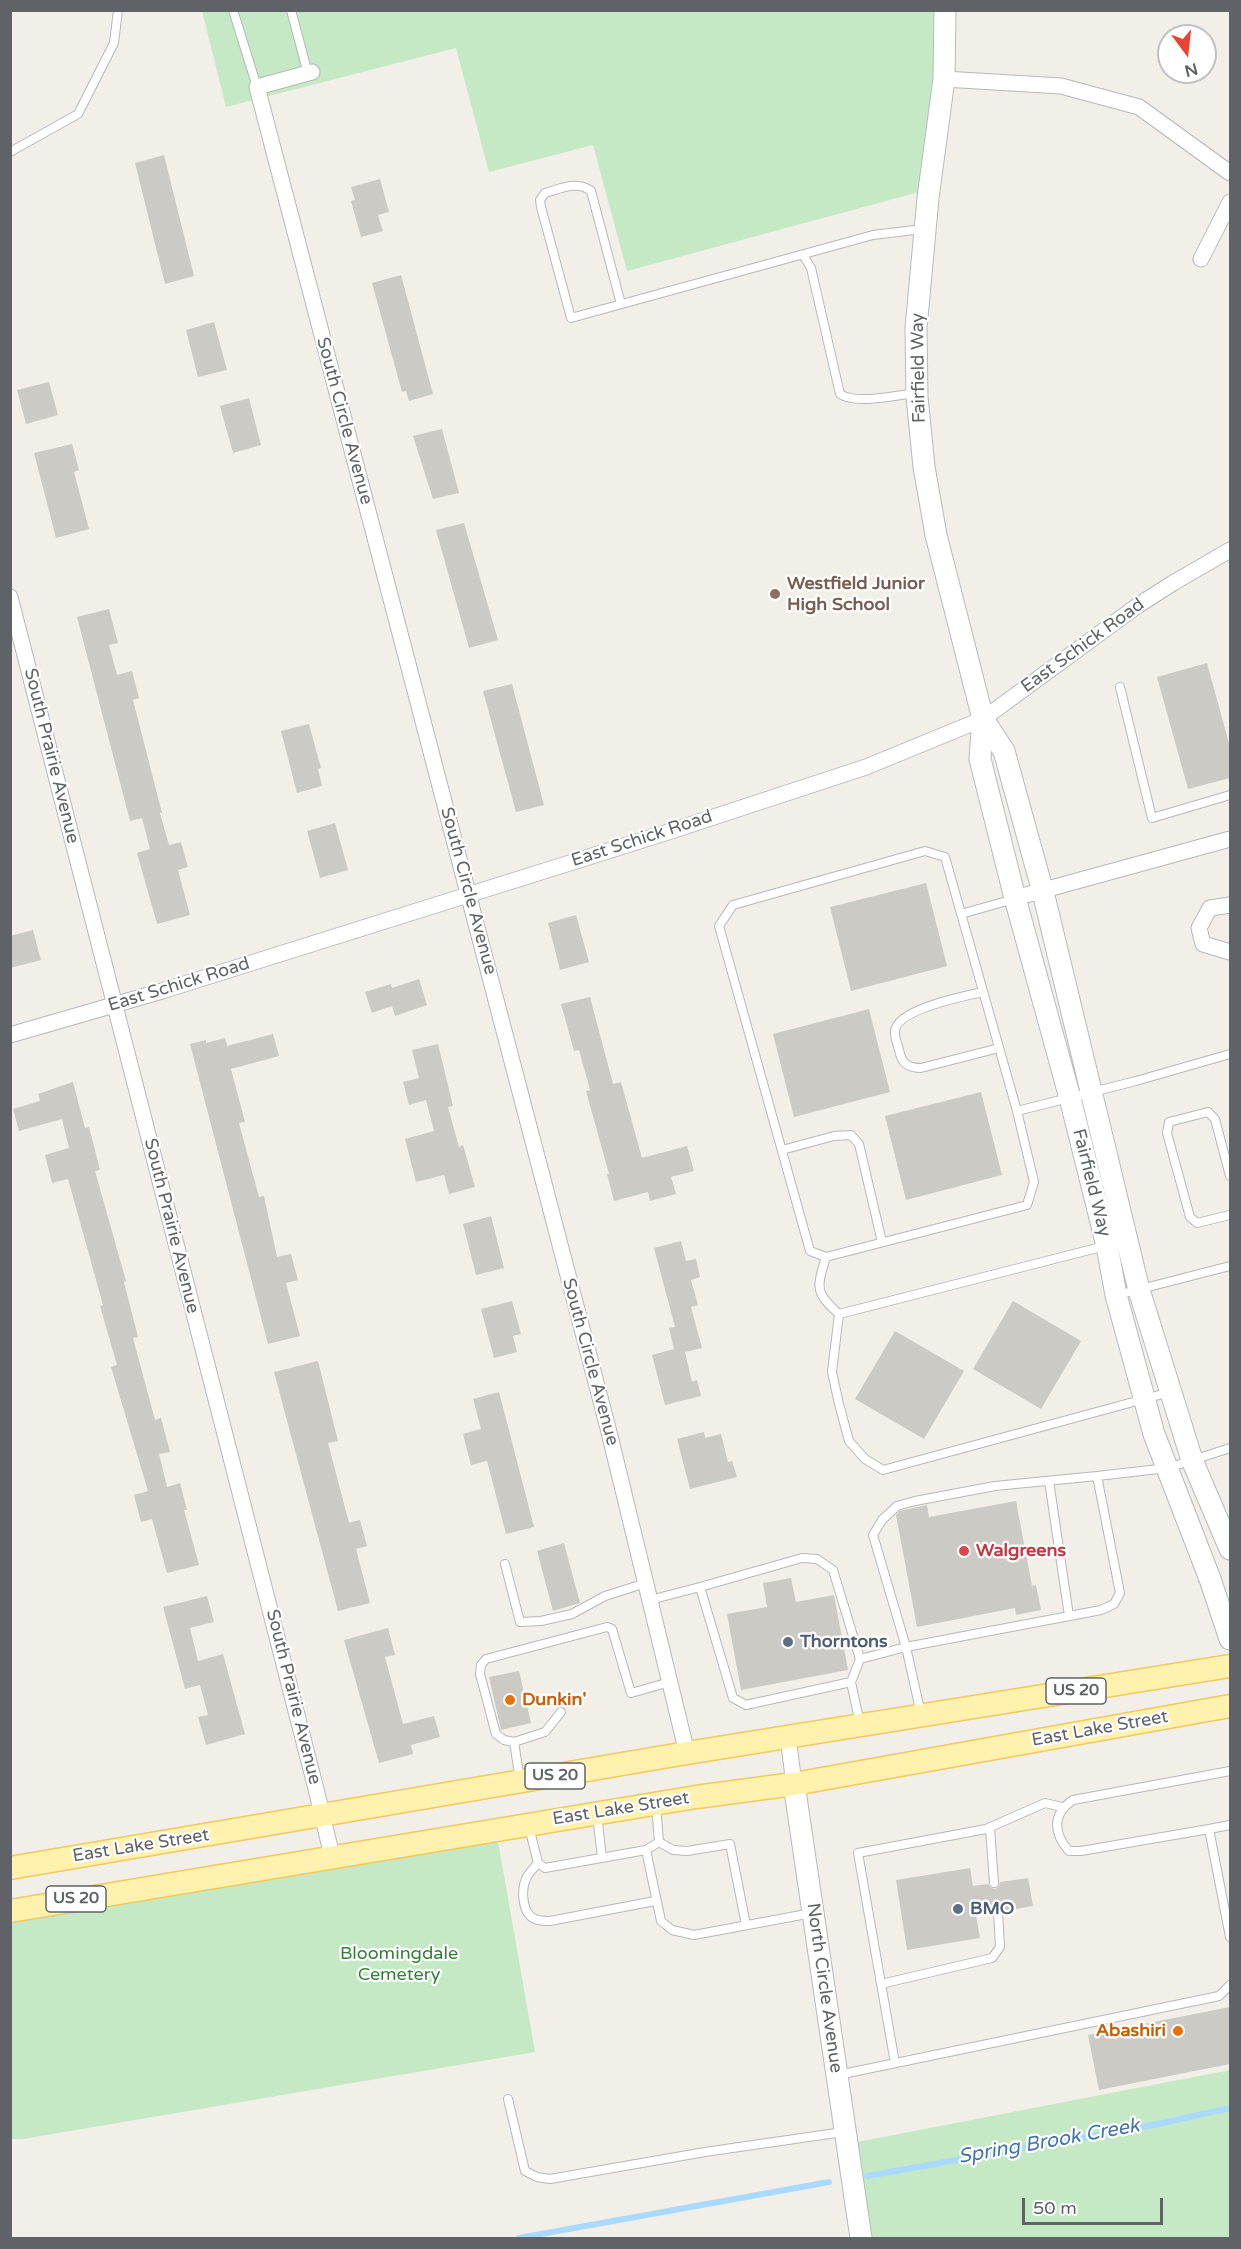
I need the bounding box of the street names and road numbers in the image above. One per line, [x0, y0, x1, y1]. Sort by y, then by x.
street label: Fairfield Way [907, 313, 931, 423]
street label: South Circle Avenue [311, 335, 377, 507]
street label: East Schick Road [1017, 594, 1149, 698]
street label: South Prairie Avenue [19, 666, 83, 846]
street label: South Circle Avenue [435, 805, 501, 977]
street label: East Schick Road [569, 806, 715, 872]
street label: East Schick Road [106, 953, 252, 1017]
street label: Fairfield Way [1067, 1127, 1115, 1239]
street label: South Prairie Avenue [139, 1136, 203, 1316]
street label: South Circle Avenue [557, 1276, 623, 1448]
street label: South Prairie Avenue [261, 1607, 325, 1787]
road number: US 20 [1046, 1678, 1106, 1704]
street label: East Lake Street [1030, 1706, 1170, 1752]
road number: US 20 [525, 1763, 585, 1789]
street label: East Lake Street [551, 1788, 691, 1830]
street label: East Lake Street [71, 1825, 211, 1867]
road number: US 20 [46, 1886, 106, 1912]
street label: North Circle Avenue [801, 1902, 847, 2074]

